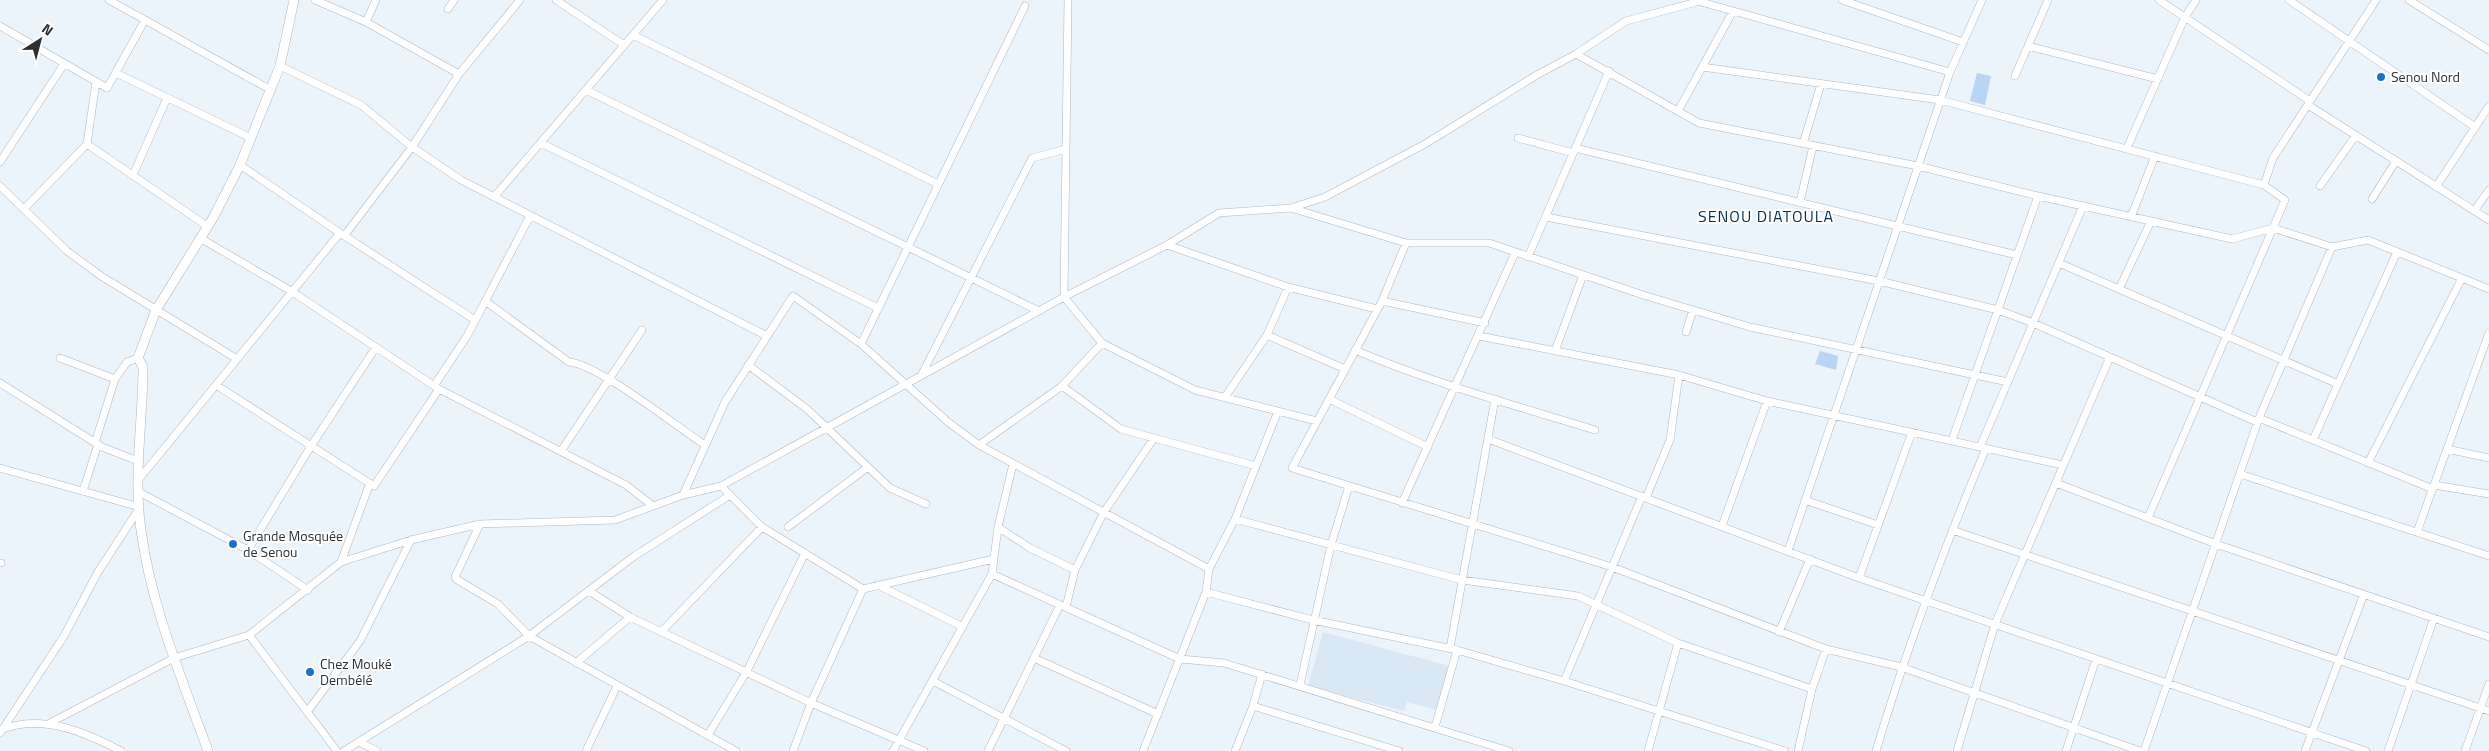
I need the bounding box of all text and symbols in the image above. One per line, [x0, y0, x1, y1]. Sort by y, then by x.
north arrow [15, 15, 65, 65]
text: N [38, 18, 58, 40]
place label: Senou Nord [2391, 66, 2460, 87]
marker: Senou Nord [2375, 71, 2387, 83]
district label: SENOU DIATOULA [1698, 204, 1834, 228]
place label: Grande Mosquée de Senou [243, 525, 343, 562]
marker: Grande Mosquée de Senou [227, 538, 239, 550]
place label: Chez Mouké Dembélé [320, 653, 392, 690]
marker: Chez Mouké Dembélé [304, 666, 316, 678]

